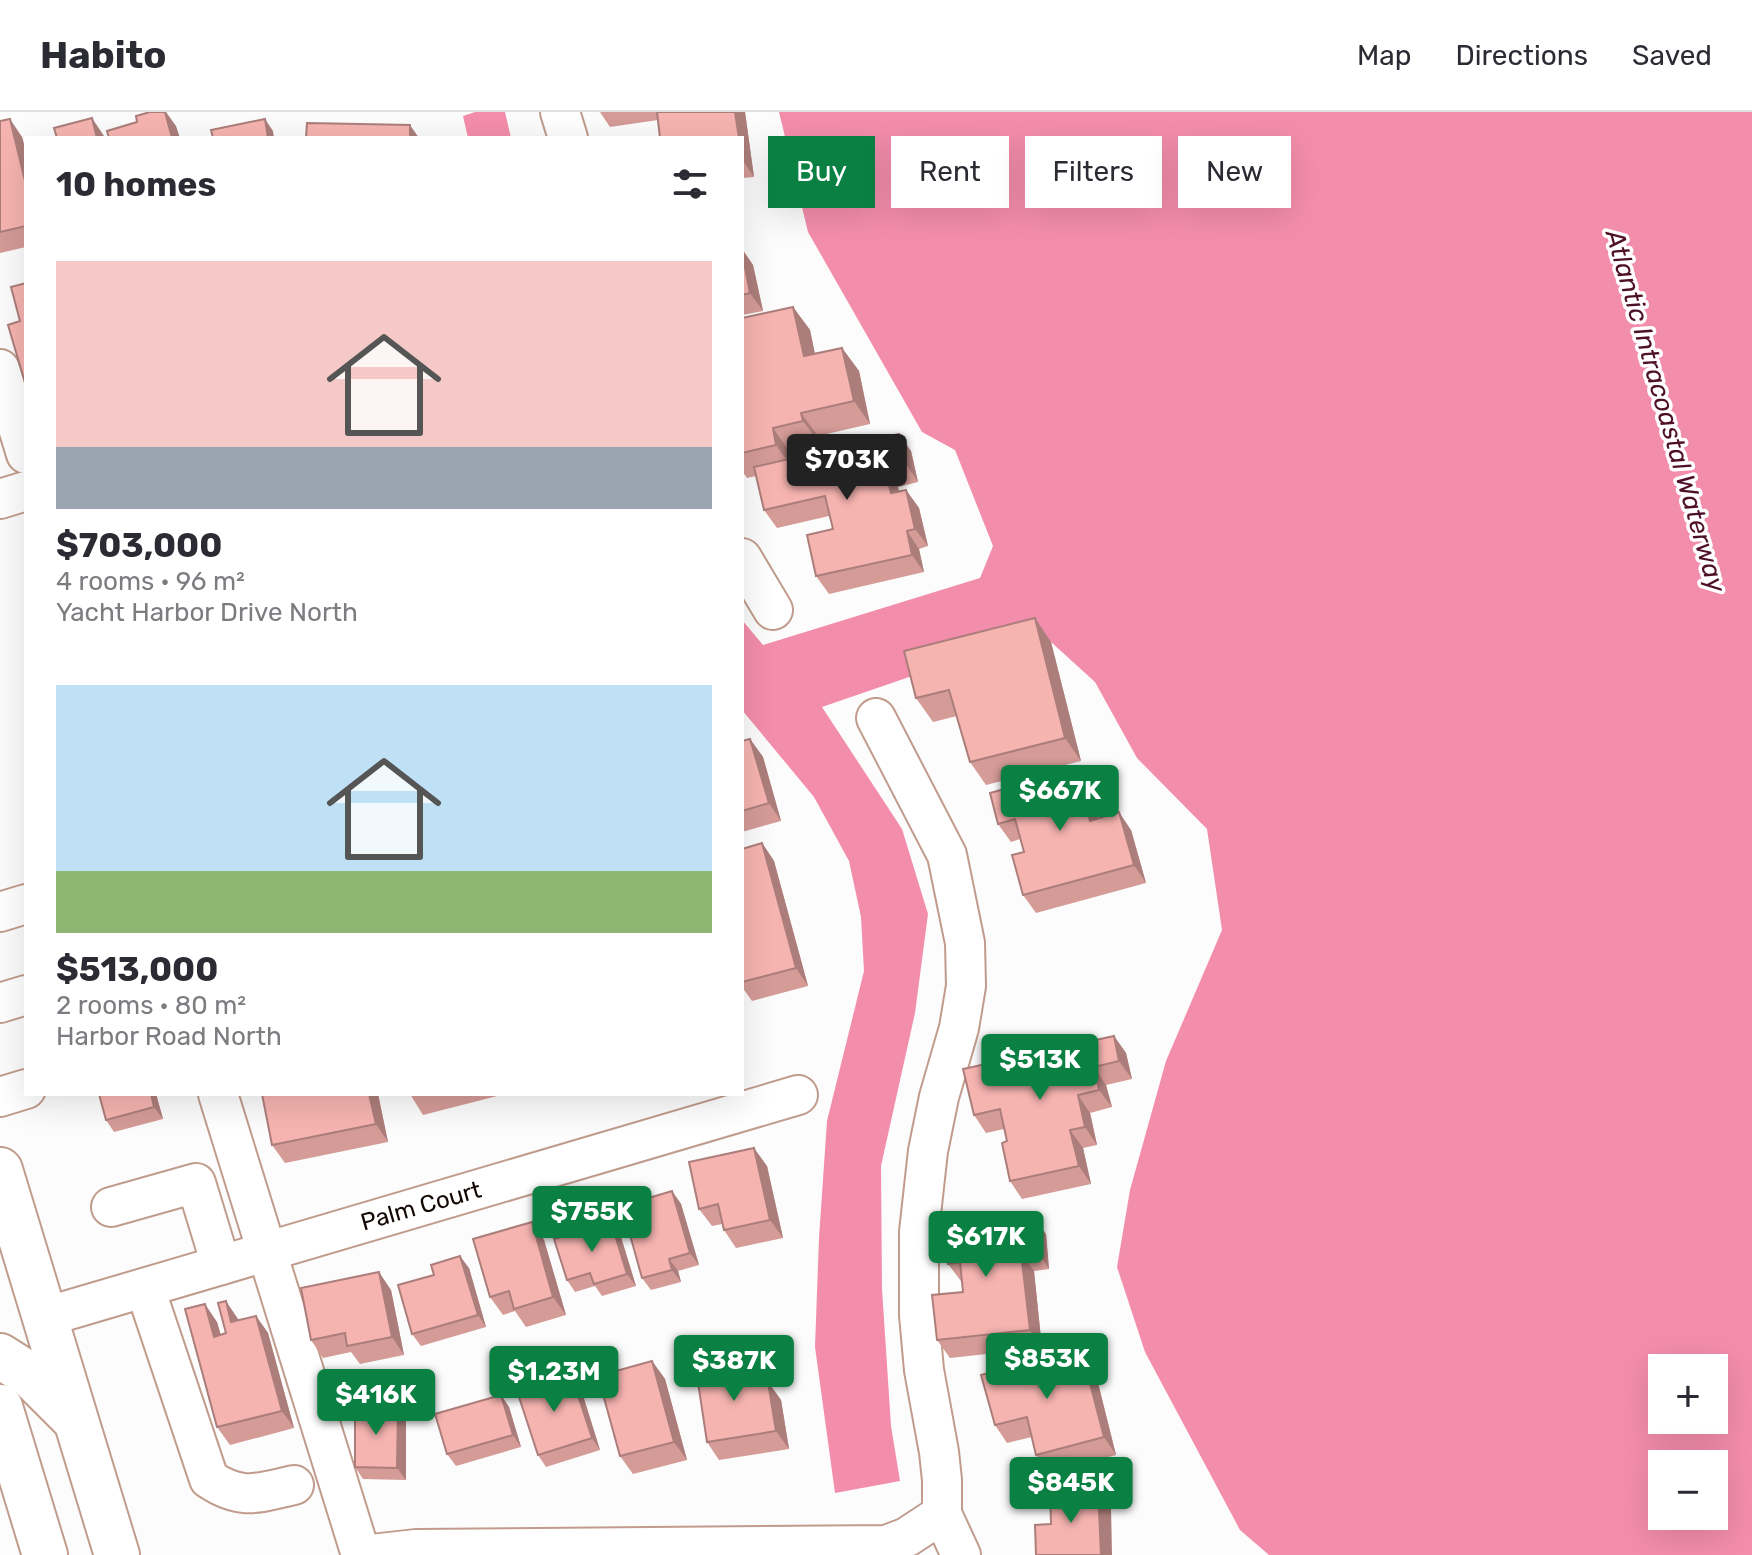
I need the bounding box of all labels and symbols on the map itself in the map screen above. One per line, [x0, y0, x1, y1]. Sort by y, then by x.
water label: Atlantic Intracoastal Waterway [1598, 225, 1732, 596]
pin: $703K [791, 434, 903, 502]
pin: $667K [1004, 765, 1116, 833]
pin: $513K [984, 1034, 1096, 1102]
street label: Palm Court [357, 1175, 485, 1237]
pin: $755K [536, 1186, 648, 1254]
pin: $617K [930, 1211, 1042, 1279]
pin: $853K [991, 1333, 1103, 1401]
pin: $387K [678, 1335, 790, 1403]
pin: $1.23M [489, 1346, 619, 1414]
pin: $416K [320, 1369, 432, 1437]
pin: $845K [1015, 1457, 1127, 1525]

